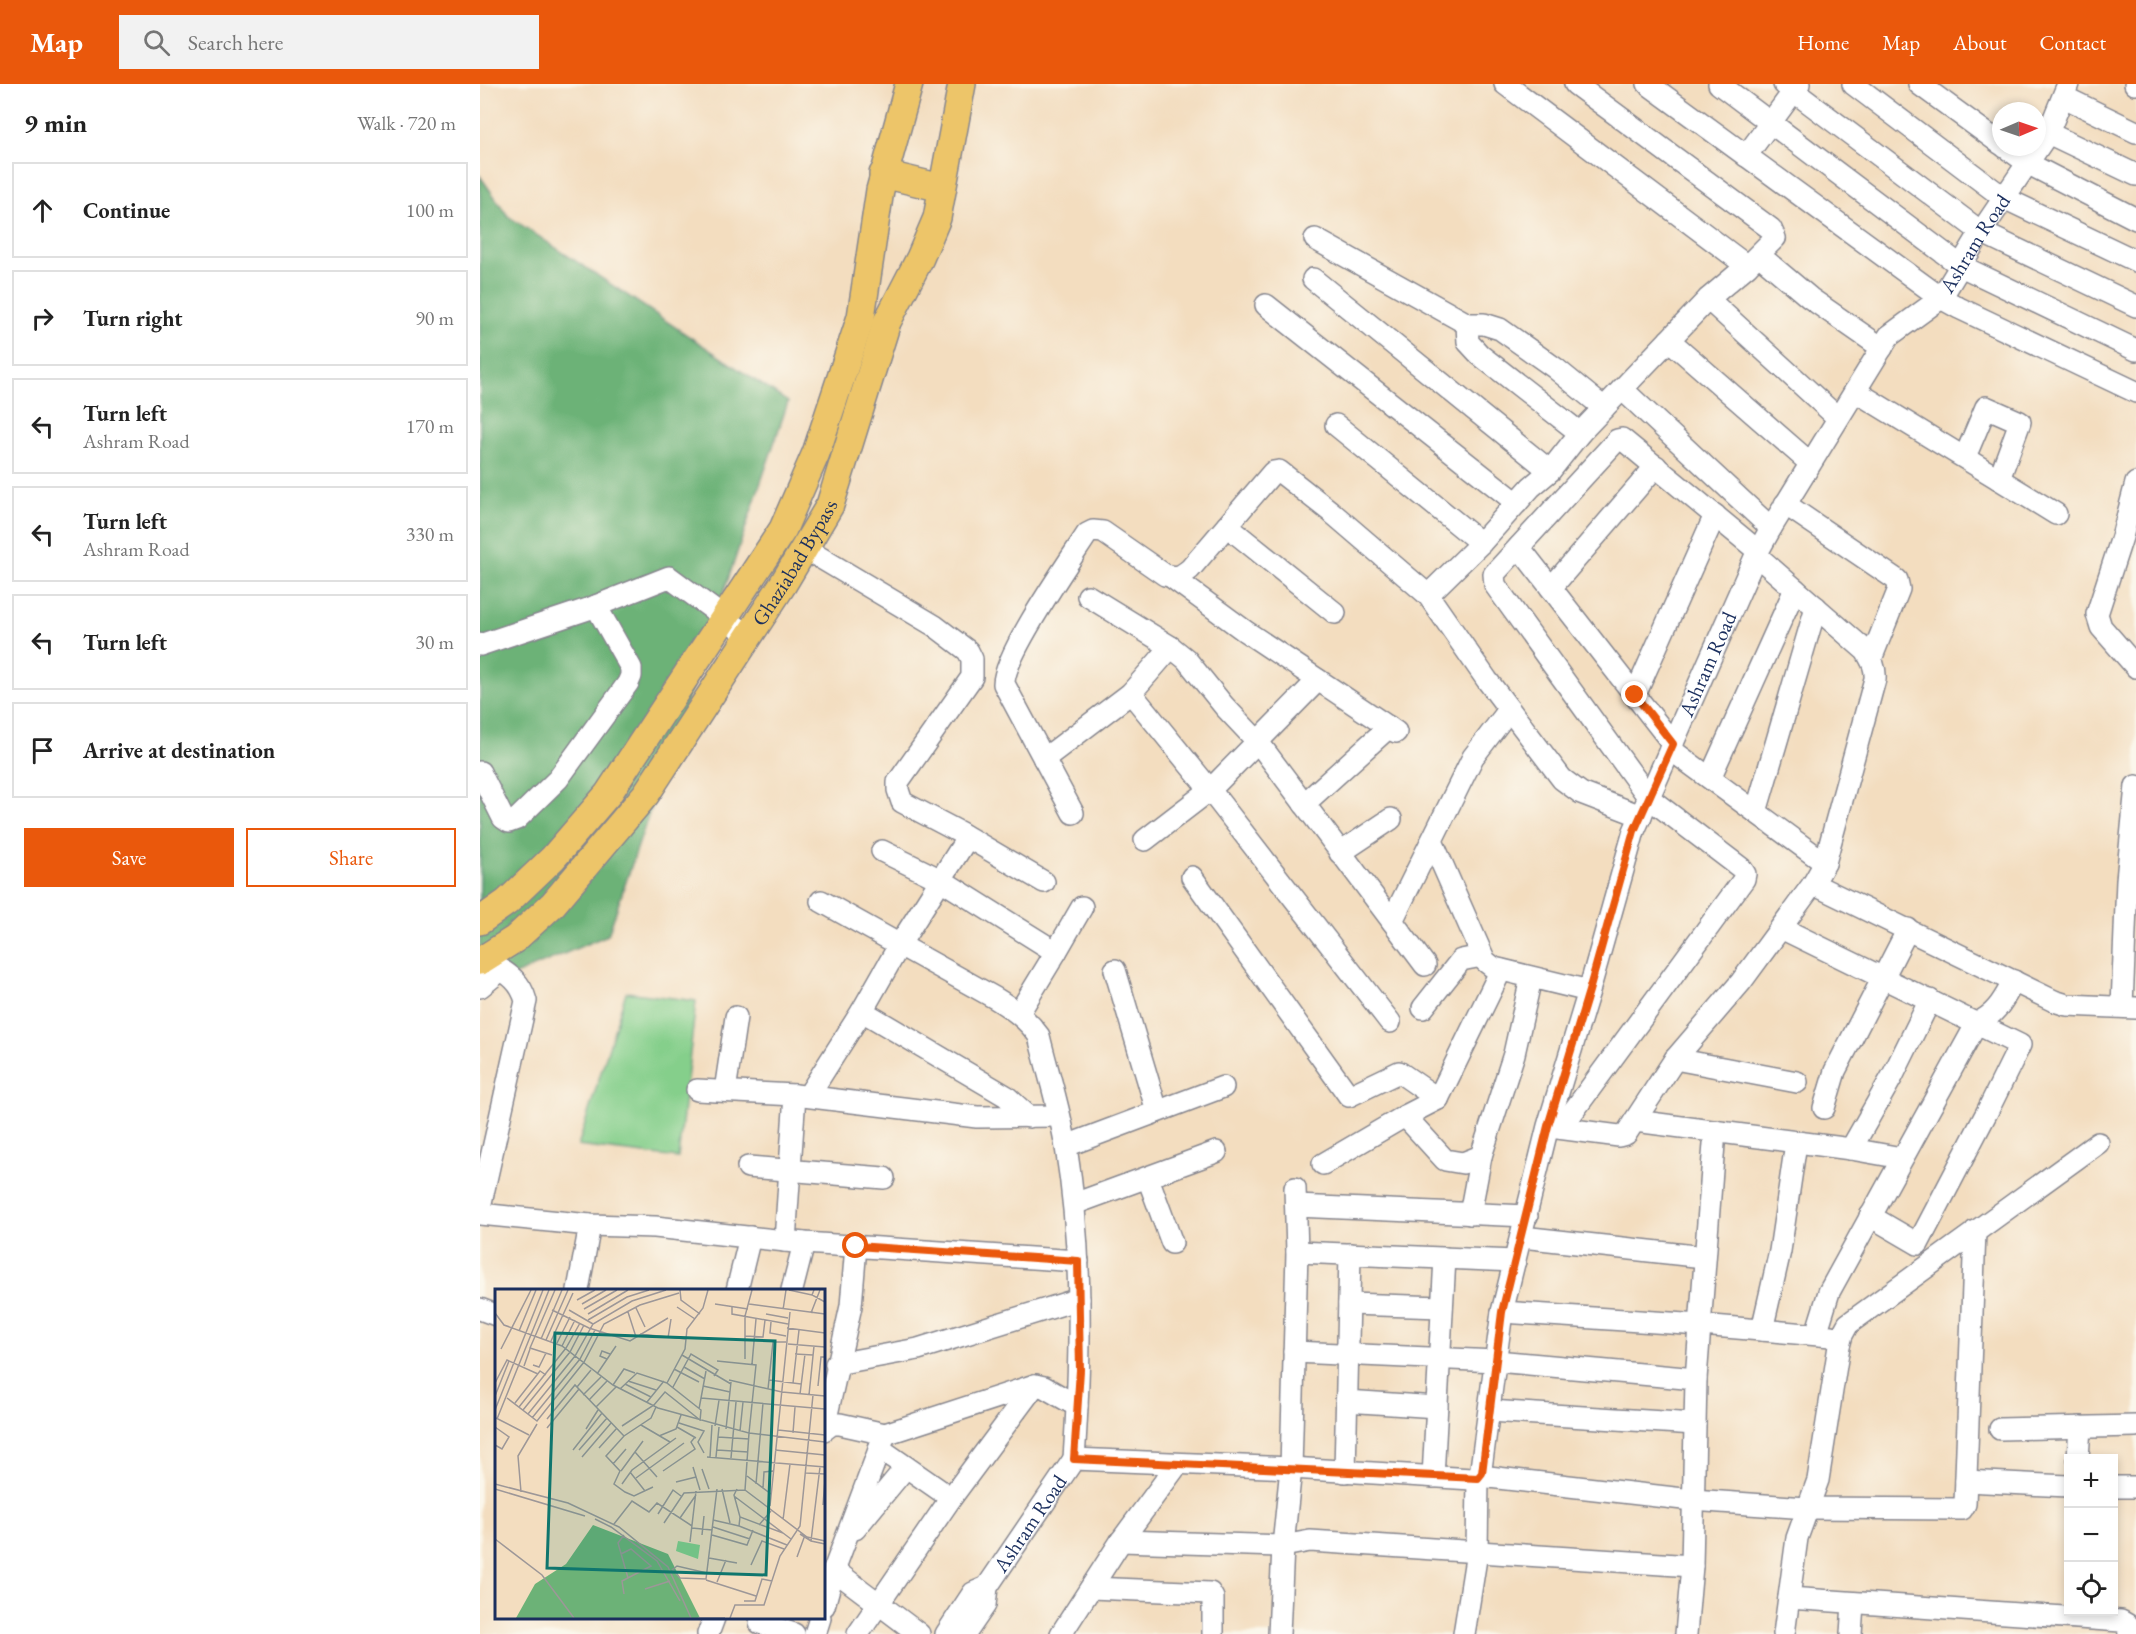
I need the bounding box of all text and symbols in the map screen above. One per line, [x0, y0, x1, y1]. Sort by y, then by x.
search box [119, 15, 539, 69]
text: Map [30, 24, 83, 60]
icon: search [140, 26, 173, 59]
text: Search here [188, 28, 283, 57]
text: Home [1797, 29, 1849, 56]
text: Map [1882, 29, 1920, 56]
text: About [1953, 29, 2006, 56]
text: Contact [2039, 29, 2106, 56]
north arrow [1992, 102, 2046, 156]
text: 9 min [24, 106, 87, 140]
text: Walk · 720 m [357, 110, 456, 136]
street label: Ashram Road [1933, 188, 2016, 299]
icon: ahead [26, 194, 59, 227]
text: Continue [83, 196, 170, 225]
text: 100 m [406, 197, 454, 223]
icon: right [26, 302, 59, 335]
text: Turn right [83, 304, 182, 333]
text: 90 m [415, 305, 454, 331]
text: Turn left [83, 399, 167, 428]
icon: left [26, 410, 59, 443]
text: 170 m [406, 413, 454, 439]
text: Ashram Road [83, 428, 190, 454]
street label: Ghaziabad Bypass [745, 497, 844, 631]
text: Turn left [83, 507, 167, 536]
icon: left [26, 518, 59, 551]
text: 330 m [406, 521, 454, 547]
text: Ashram Road [83, 536, 190, 562]
street label: Ashram Road [1672, 607, 1742, 722]
icon: left [26, 626, 59, 659]
text: Turn left [83, 628, 167, 657]
text: 30 m [415, 629, 454, 655]
route end [1621, 681, 1647, 707]
icon: arrive [26, 734, 59, 767]
text: Arrive at destination [83, 736, 275, 765]
button: Save [24, 828, 234, 887]
button: Share [246, 828, 456, 887]
route start [842, 1232, 868, 1258]
inset map [495, 1289, 825, 1619]
map controls [2064, 1454, 2118, 1616]
button: + [2064, 1454, 2118, 1508]
street label: Ashram Road [986, 1469, 1073, 1578]
button: − [2064, 1508, 2118, 1562]
button: locate [2064, 1562, 2118, 1616]

